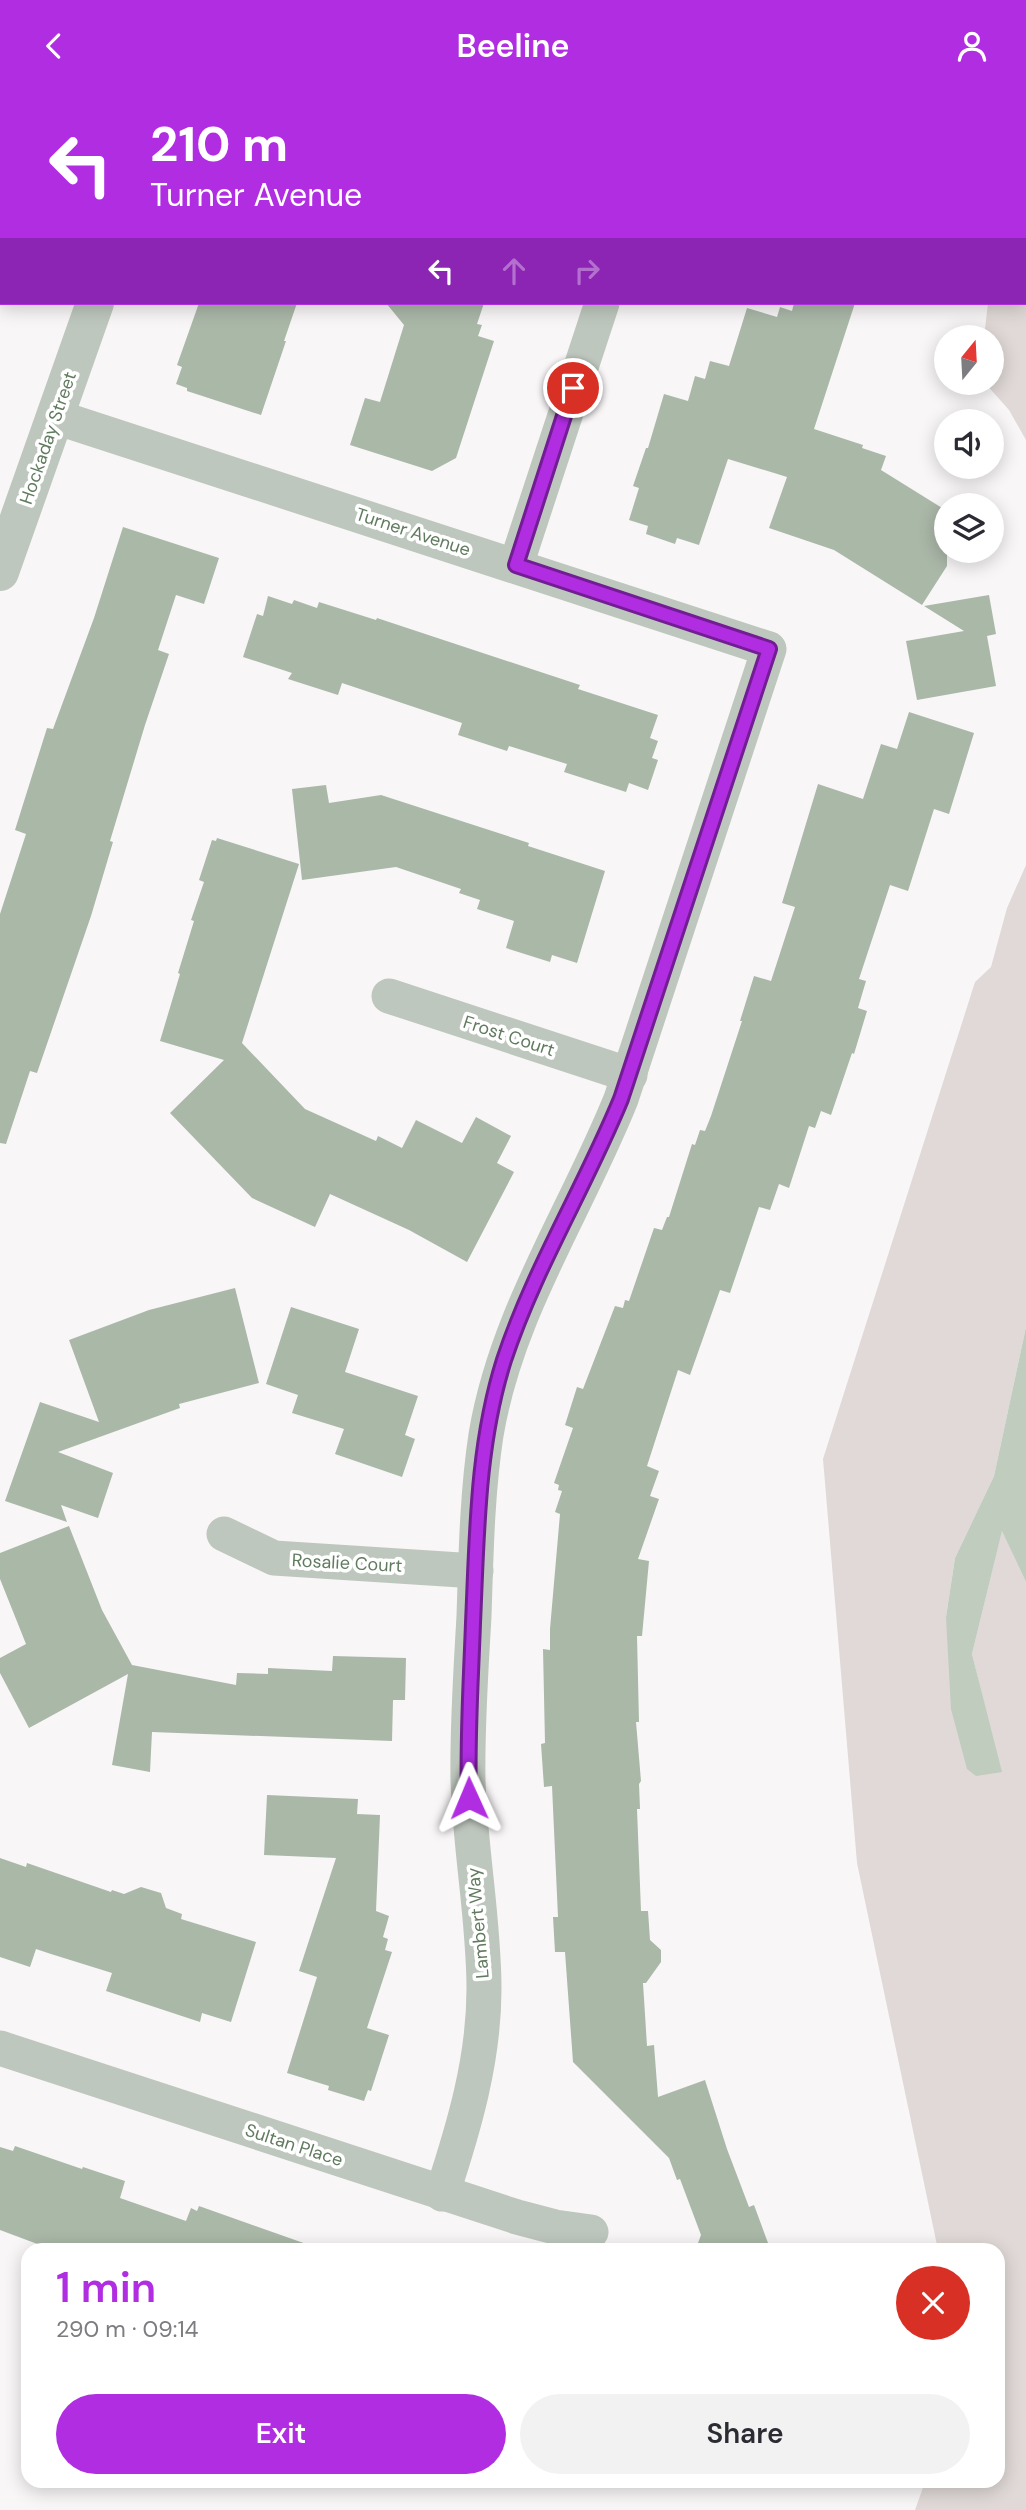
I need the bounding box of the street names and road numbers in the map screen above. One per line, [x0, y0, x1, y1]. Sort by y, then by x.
street label: Hockaday Street [14, 369, 82, 507]
street label: Turner Avenue [353, 502, 473, 562]
street label: Frost Court [460, 1010, 558, 1062]
street label: Rosalie Court [291, 1548, 403, 1578]
street label: Lambert Way [461, 1866, 495, 1980]
street label: Sultan Place [242, 2118, 346, 2172]

